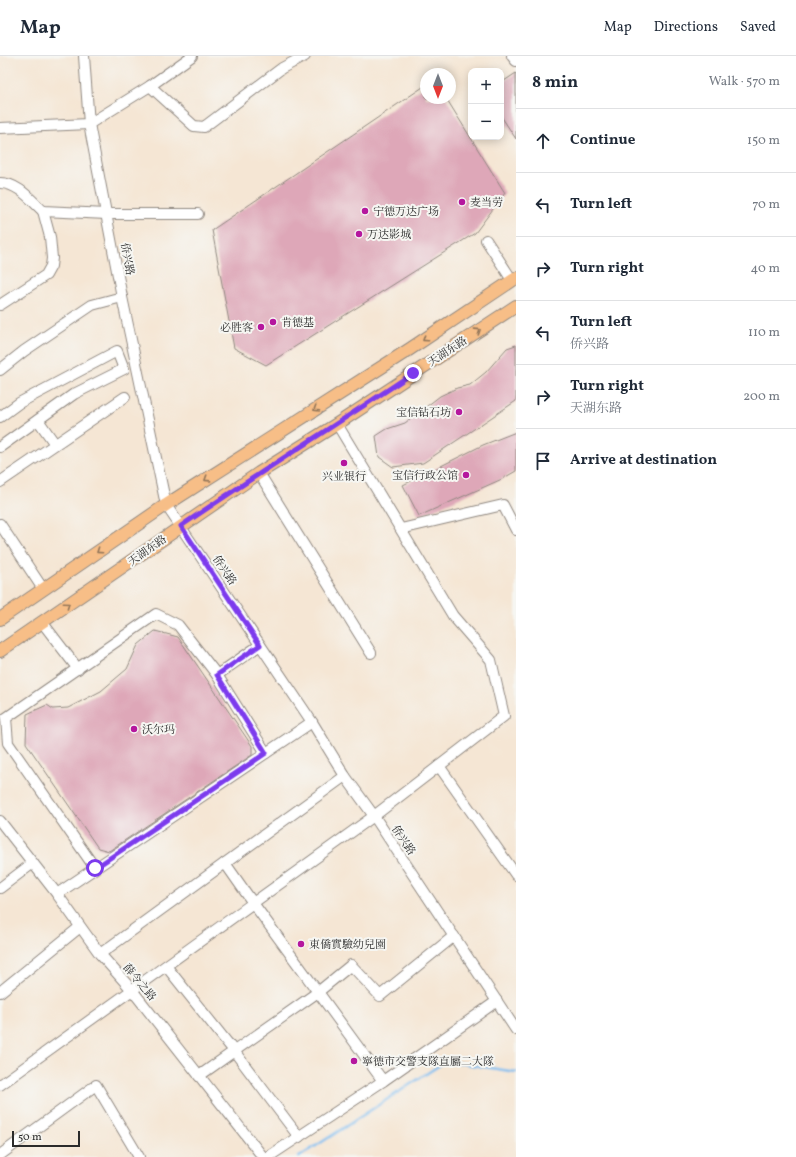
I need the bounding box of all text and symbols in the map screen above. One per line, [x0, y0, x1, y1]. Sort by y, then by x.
text: Map [20, 15, 61, 41]
text: Map [604, 18, 632, 37]
text: Directions [654, 18, 718, 37]
text: Saved [740, 18, 776, 37]
north arrow [420, 68, 456, 104]
map controls [468, 68, 504, 140]
button: + [468, 68, 504, 104]
text: 8 min [532, 71, 578, 94]
text: Walk · 570 m [709, 73, 780, 91]
button: − [468, 104, 504, 140]
icon: ahead [532, 130, 554, 152]
text: Continue [570, 130, 635, 151]
text: 150 m [747, 132, 780, 150]
icon: left [532, 194, 554, 216]
text: Turn left [570, 194, 632, 215]
place label: 麦当劳 [470, 196, 503, 211]
text: 70 m [752, 196, 780, 214]
marker: 麦当劳 [457, 197, 467, 207]
place label: 宁德万达广场 [373, 205, 439, 220]
marker: 宁德万达广场 [360, 206, 370, 216]
place label: 万达影城 [367, 228, 411, 243]
marker: 万达影城 [354, 229, 364, 239]
street label: 侨兴路 [116, 242, 137, 277]
icon: right [532, 258, 554, 280]
text: Turn right [570, 258, 644, 279]
text: 40 m [751, 260, 780, 278]
text: Turn left [570, 312, 632, 333]
place label: 肯德基 [281, 316, 314, 331]
marker: 肯德基 [268, 317, 278, 327]
place label: 必胜客 [220, 321, 253, 336]
marker: 必胜客 [256, 322, 266, 332]
icon: left [532, 322, 554, 344]
text: 110 m [748, 324, 780, 342]
one-way arrow [473, 329, 480, 336]
one-way arrow [423, 334, 430, 341]
street label: 天湖东路 [425, 334, 470, 371]
text: 侨兴路 [570, 336, 609, 354]
route end [404, 364, 422, 382]
text: Turn right [570, 376, 644, 397]
icon: right [532, 386, 554, 408]
text: 200 m [743, 388, 780, 406]
text: 天湖东路 [570, 400, 622, 418]
one-way arrow [313, 404, 320, 412]
place label: 宝信钻石坊 [396, 406, 451, 421]
marker: 宝信钻石坊 [454, 407, 464, 417]
icon: arrive [532, 450, 554, 472]
text: Arrive at destination [570, 450, 717, 471]
marker: 兴业银行 [339, 458, 349, 468]
place label: 宝信行政公馆 [392, 469, 458, 484]
place label: 兴业银行 [322, 470, 366, 485]
marker: 宝信行政公馆 [461, 470, 471, 480]
one-way arrow [204, 474, 211, 481]
street label: 天湖东路 [126, 532, 170, 570]
one-way arrow [96, 546, 103, 553]
street label: 侨兴路 [208, 553, 239, 589]
one-way arrow [62, 603, 69, 610]
place label: 沃尔玛 [142, 723, 175, 738]
marker: 沃尔玛 [129, 724, 139, 734]
street label: 侨兴路 [387, 823, 418, 859]
route start [86, 859, 104, 877]
place label: 東僑實驗幼兒園 [309, 938, 386, 953]
marker: 東僑實驗幼兒園 [296, 939, 306, 949]
street label: 薛令之路 [119, 961, 159, 1005]
place label: 寧德市交警支隊直屬二大隊 [362, 1055, 494, 1070]
marker: 寧德市交警支隊直屬二大隊 [349, 1056, 359, 1066]
scale bar [12, 1129, 80, 1148]
text: 50 m [18, 1130, 42, 1145]

